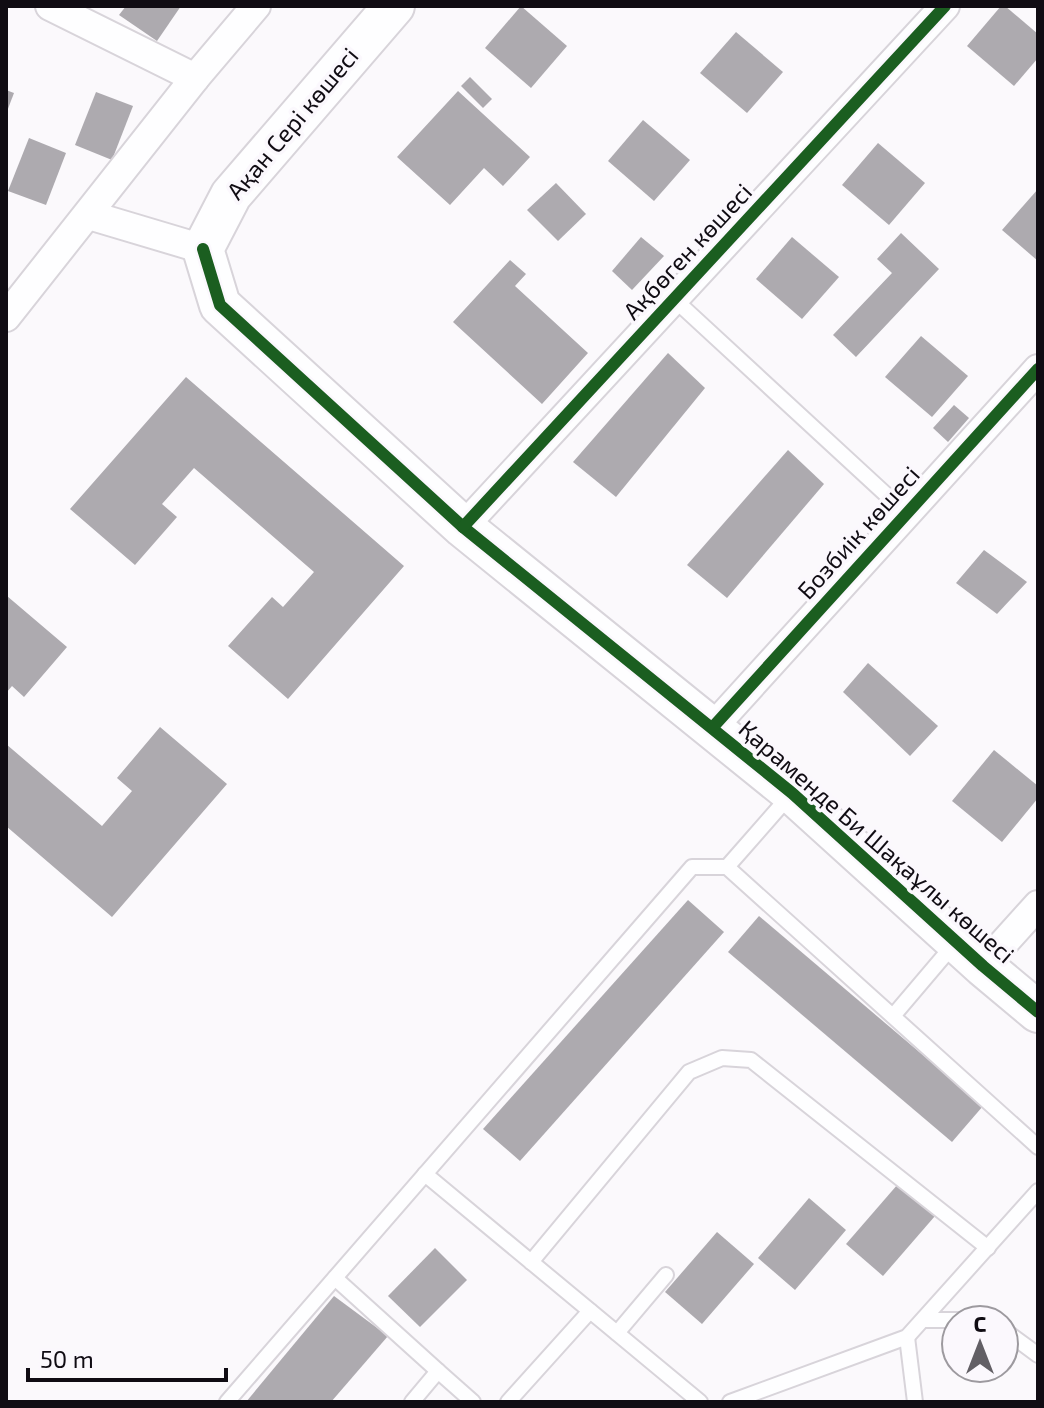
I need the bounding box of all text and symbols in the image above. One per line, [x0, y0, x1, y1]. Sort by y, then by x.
street label: Ақан Сері көшесі [220, 41, 364, 205]
street label: Ақбөген көшесі [617, 177, 757, 325]
street label: Бозбиік көшесі [791, 460, 925, 604]
street label: Қараменде Би Шақаұлы көшесі [733, 713, 1021, 968]
north arrow [940, 1304, 1020, 1384]
text: С [974, 1310, 987, 1336]
scale bar [28, 1332, 226, 1382]
text: 50 m [40, 1344, 94, 1373]

